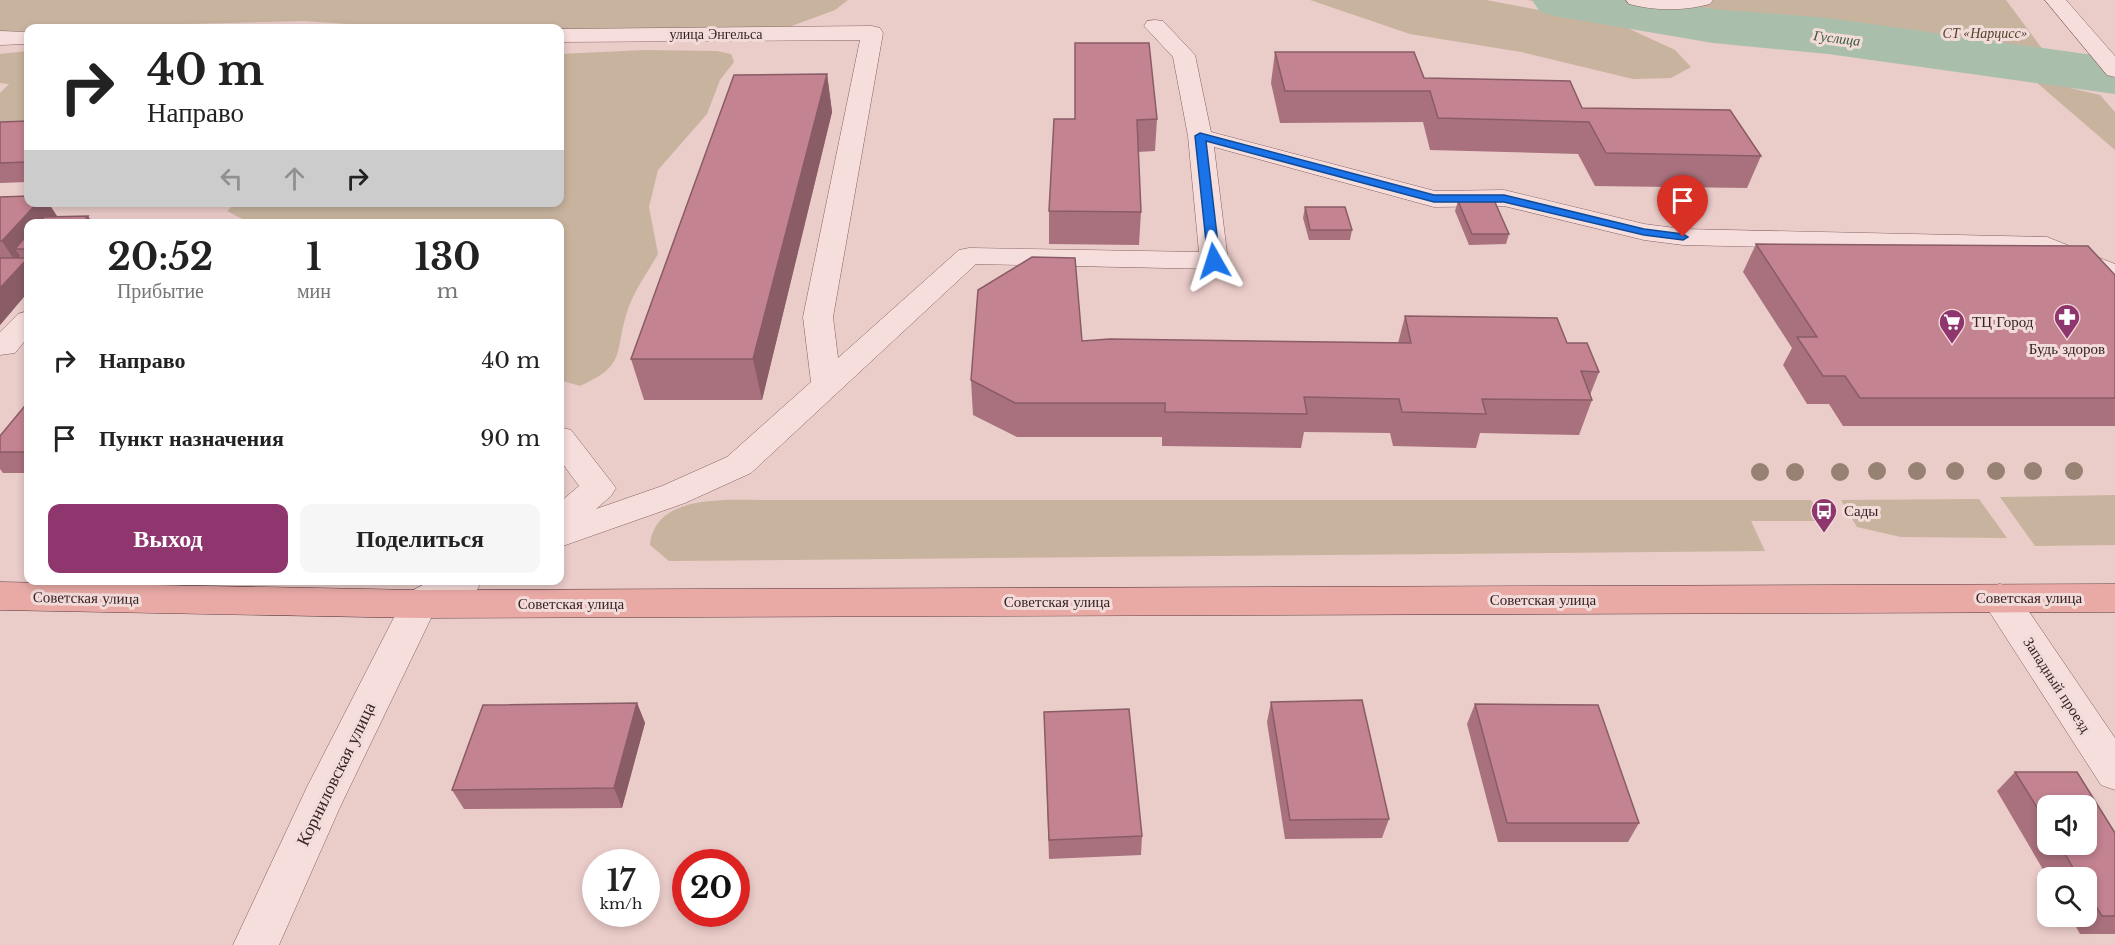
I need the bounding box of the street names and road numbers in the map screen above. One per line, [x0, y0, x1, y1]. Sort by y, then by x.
street label: улица Энгельса [669, 25, 763, 43]
street label: Советская улица [33, 587, 140, 608]
street label: Советская улица [1976, 588, 2083, 607]
street label: Советская улица [1490, 590, 1597, 609]
street label: Советская улица [1004, 592, 1111, 611]
street label: Советская улица [518, 594, 625, 613]
street label: Западный проезд [2019, 633, 2096, 736]
street label: Корниловская улица [292, 699, 380, 849]

